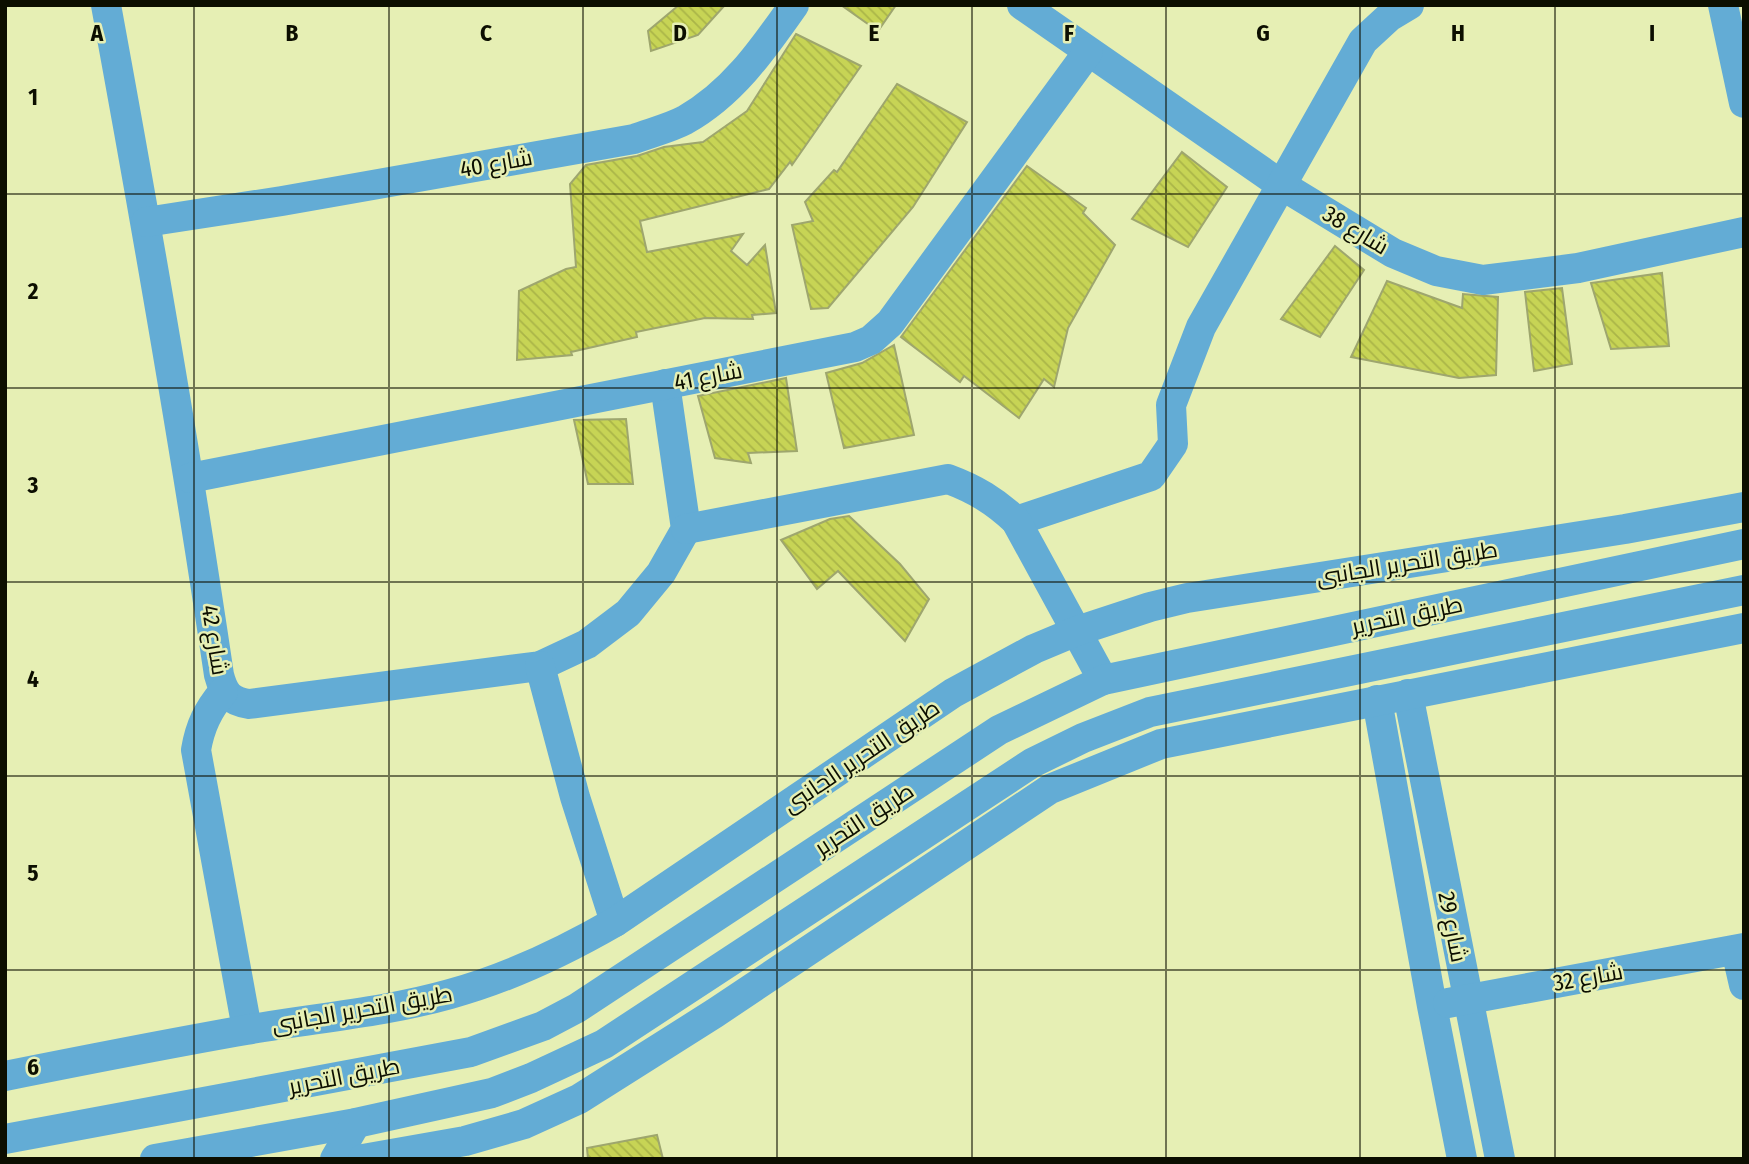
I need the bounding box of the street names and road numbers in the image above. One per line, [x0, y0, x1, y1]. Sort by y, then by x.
street label: شارع 40 [458, 143, 535, 185]
street label: شارع 38 [1317, 199, 1394, 262]
street label: شارع 41 [672, 356, 745, 398]
street label: طريق التحرير الجانبى [1314, 535, 1500, 591]
street label: طريق التحرير [1347, 590, 1465, 641]
street label: شارع 42 [194, 603, 234, 678]
street label: طريق التحرير الجانبى [777, 693, 945, 819]
street label: طريق التحرير [809, 777, 919, 861]
street label: شارع 29 [1431, 889, 1474, 965]
street label: شارع 32 [1551, 957, 1625, 999]
street label: طريق التحرير الجانبى [269, 979, 455, 1039]
street label: طريق التحرير [284, 1051, 402, 1101]

